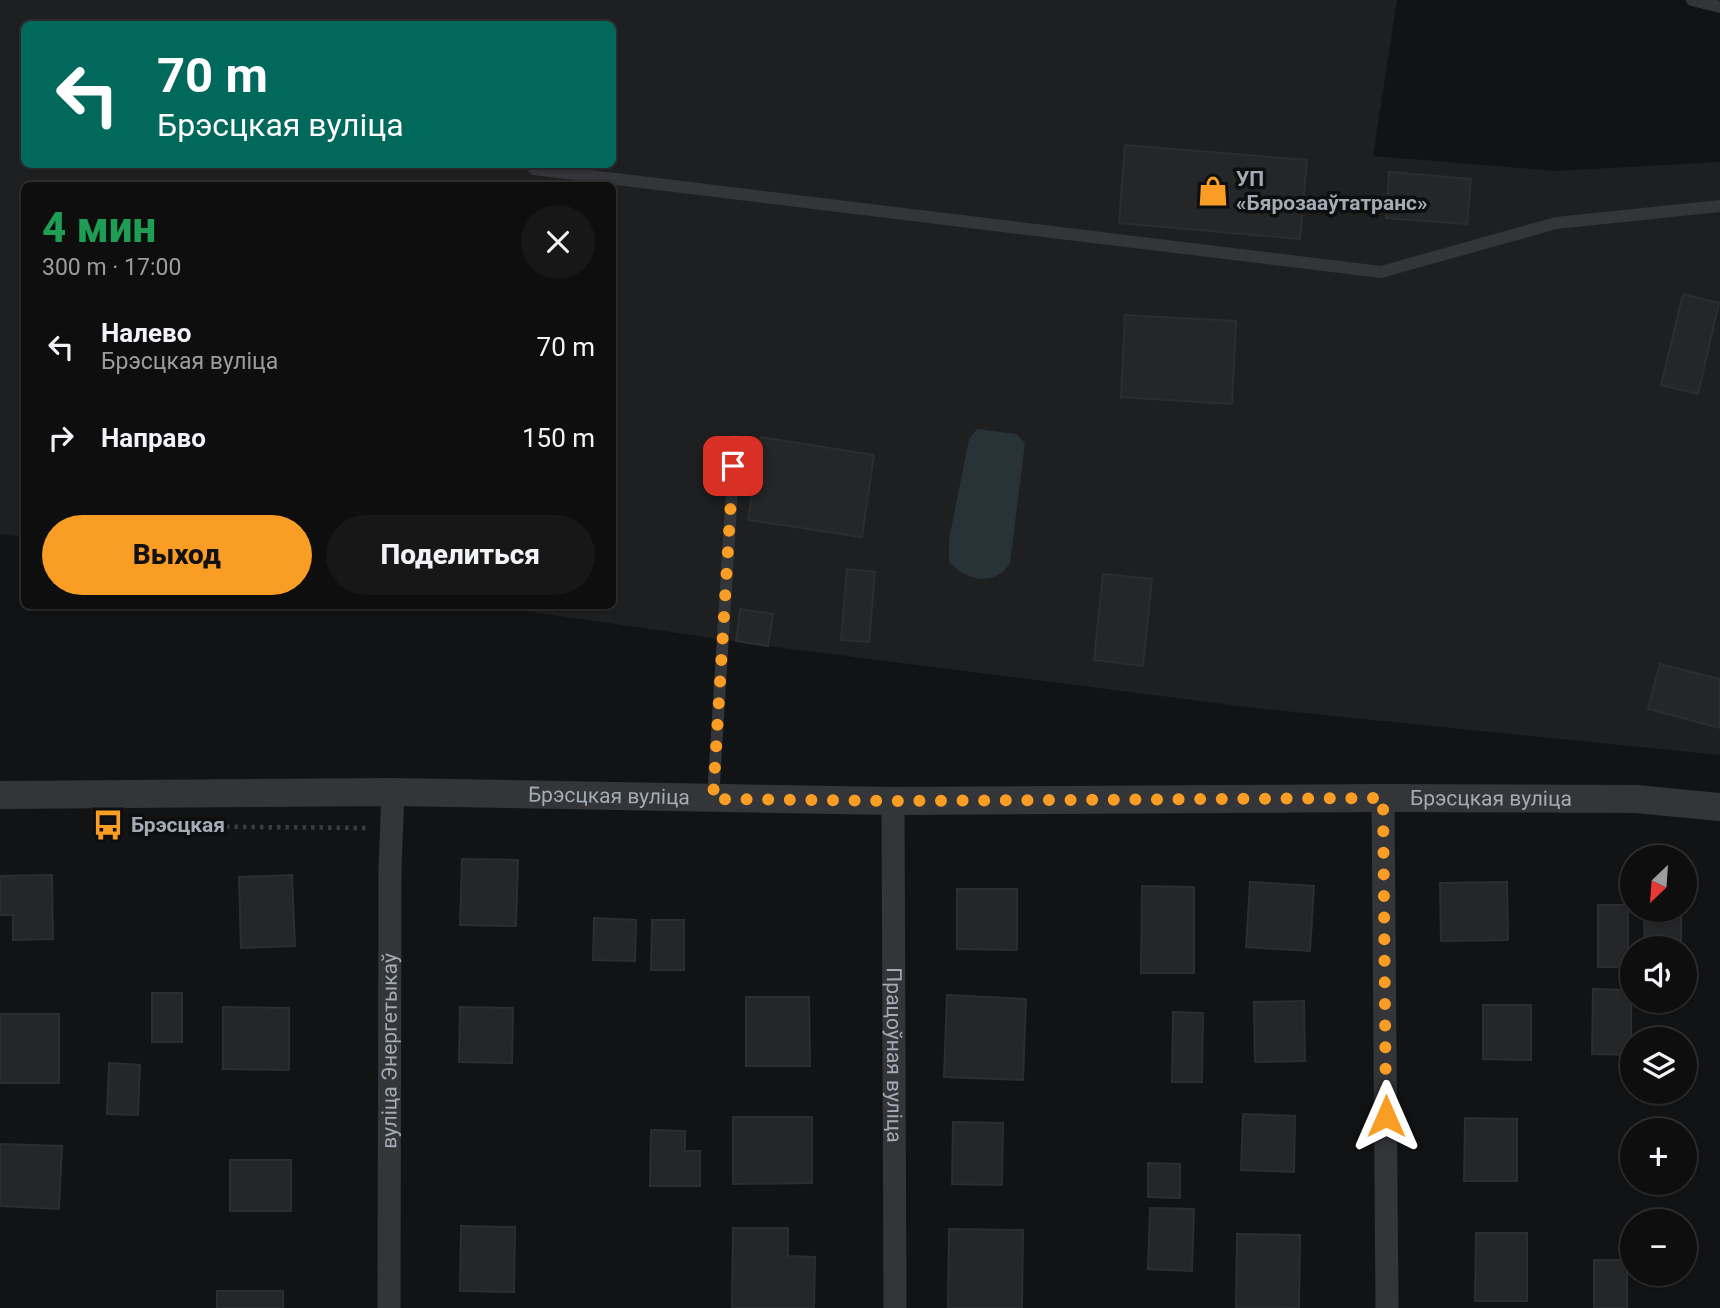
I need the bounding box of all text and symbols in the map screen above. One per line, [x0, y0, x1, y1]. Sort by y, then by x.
text: 70 m [157, 47, 268, 104]
icon: left [42, 49, 133, 140]
text: Брэсцкая вуліца [157, 106, 404, 144]
place label: УП «Бярозааўтатранс» [1236, 167, 1427, 215]
shop icon: УП «Бярозааўтатранс» [1196, 174, 1230, 208]
text: 4 мин [42, 203, 156, 252]
button: close [521, 205, 595, 279]
text: 300 m · 17:00 [42, 254, 181, 281]
text: Налево [101, 318, 191, 348]
icon: left [42, 328, 80, 366]
text: 70 m [537, 332, 595, 362]
text: Брэсцкая вуліца [101, 348, 278, 375]
icon: right [42, 419, 80, 457]
text: Направо [101, 423, 206, 453]
text: 150 m [522, 423, 595, 453]
pin [703, 436, 763, 496]
icon: arrive [714, 447, 752, 485]
button: Выход [42, 515, 312, 595]
button: Поделиться [326, 515, 595, 595]
street label: Брэсцкая вуліца [528, 782, 690, 809]
street label: Брэсцкая вуліца [1410, 786, 1572, 811]
bus stop icon: Брэсцкая [91, 808, 125, 842]
place label: Брэсцкая [131, 813, 225, 837]
north arrow [1620, 845, 1698, 922]
map controls [1620, 845, 1697, 1286]
button: sound [1620, 936, 1697, 1013]
street label: вуліца Энергетыкаў [377, 953, 402, 1149]
street label: Працоўная вуліца [882, 967, 906, 1143]
button: layers [1620, 1027, 1697, 1104]
position arrow [1349, 1079, 1423, 1153]
button: + [1620, 1118, 1697, 1195]
button: − [1620, 1209, 1697, 1286]

